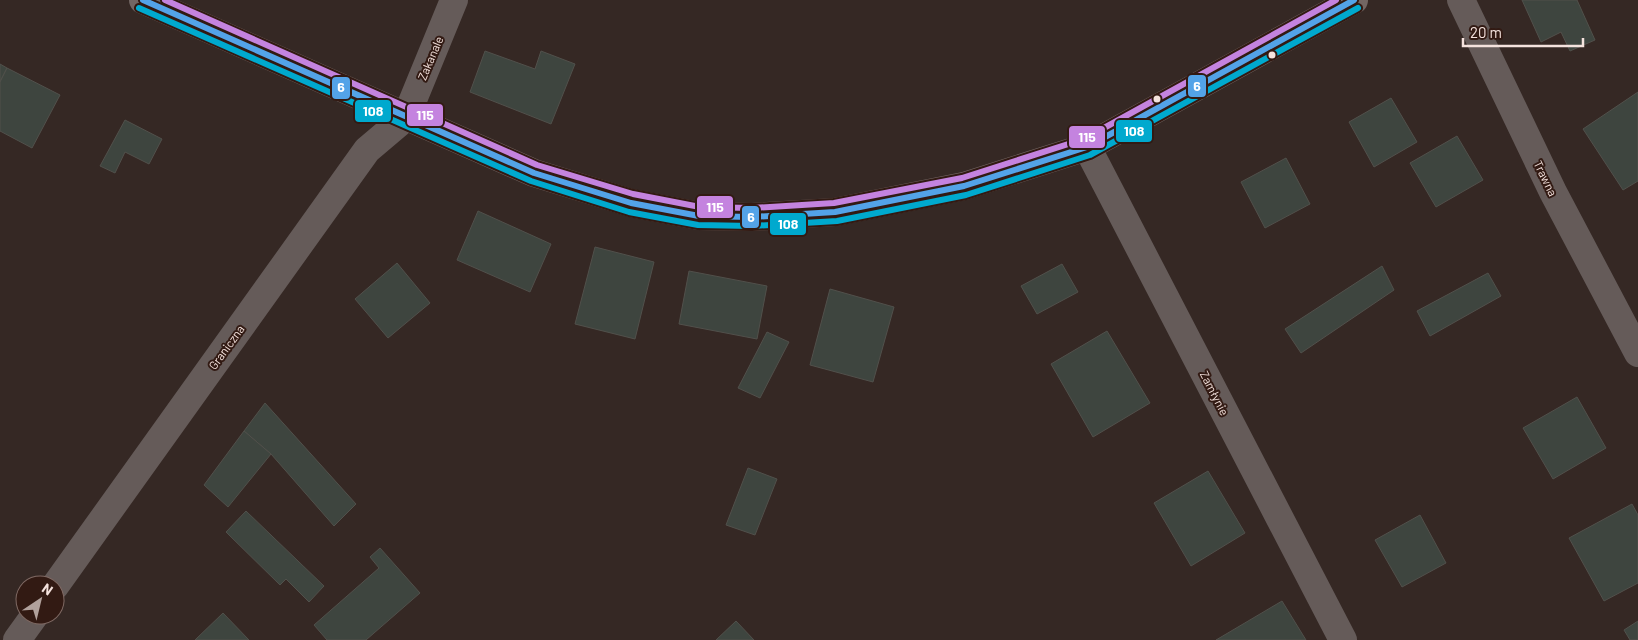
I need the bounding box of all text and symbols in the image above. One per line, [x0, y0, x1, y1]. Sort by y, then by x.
scale bar [1463, 15, 1583, 47]
text: 20 m [1470, 23, 1502, 41]
street label: Zakanale [414, 34, 446, 82]
unlabelled marker [1267, 50, 1277, 60]
line badge: 6 [1187, 74, 1207, 98]
line badge: 6 [331, 76, 351, 100]
text: 6 [1193, 77, 1201, 94]
text: 6 [337, 78, 345, 95]
unlabelled marker [1152, 94, 1162, 104]
line badge: 108 [354, 99, 392, 123]
text: 108 [363, 102, 384, 119]
line badge: 115 [406, 103, 444, 127]
text: 115 [416, 106, 434, 123]
line badge: 108 [1115, 119, 1153, 143]
text: 108 [1124, 122, 1145, 139]
line badge: 115 [1068, 125, 1106, 149]
text: 115 [1078, 128, 1096, 145]
street label: Trawna [1531, 158, 1561, 198]
line badge: 115 [696, 195, 734, 219]
text: 115 [706, 198, 724, 215]
line badge: 6 [741, 205, 760, 229]
text: 6 [747, 208, 755, 225]
line badge: 108 [769, 212, 807, 236]
text: 108 [778, 215, 799, 232]
street label: Graniczna [205, 322, 247, 372]
street label: Zamłynie [1198, 368, 1232, 418]
north arrow [15, 575, 65, 625]
text: N [39, 579, 56, 599]

